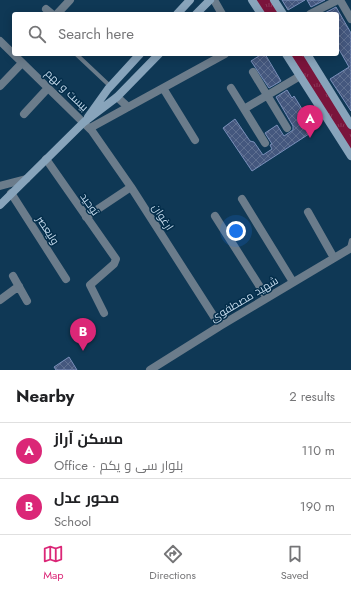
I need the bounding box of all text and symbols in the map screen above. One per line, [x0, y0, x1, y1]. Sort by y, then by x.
search box [12, 12, 339, 56]
icon: search [26, 23, 48, 45]
text: Search here [58, 23, 134, 45]
street label: بیست و نهم [42, 65, 92, 115]
pin: A [297, 105, 323, 138]
street label: توحید [76, 189, 104, 219]
street label: ارغوان [148, 200, 178, 234]
street label: ولیعصر [32, 212, 63, 248]
your location [226, 221, 246, 241]
street label: شهید مصطفوی [207, 272, 281, 326]
pin: B [70, 318, 96, 351]
text: Nearby [16, 384, 74, 408]
text: 2 results [289, 387, 335, 406]
text: مسکن آراز [54, 428, 123, 450]
text: A [24, 441, 34, 460]
text: 110 m [301, 441, 335, 460]
text: Office · بلوار سی و یکم [54, 456, 183, 475]
text: محور عدل [54, 487, 119, 509]
text: B [25, 497, 33, 516]
text: 190 m [300, 497, 335, 516]
text: School [54, 512, 91, 531]
tab: Map [42, 543, 64, 583]
tab: Directions [149, 543, 196, 583]
tab: Saved [281, 543, 309, 583]

